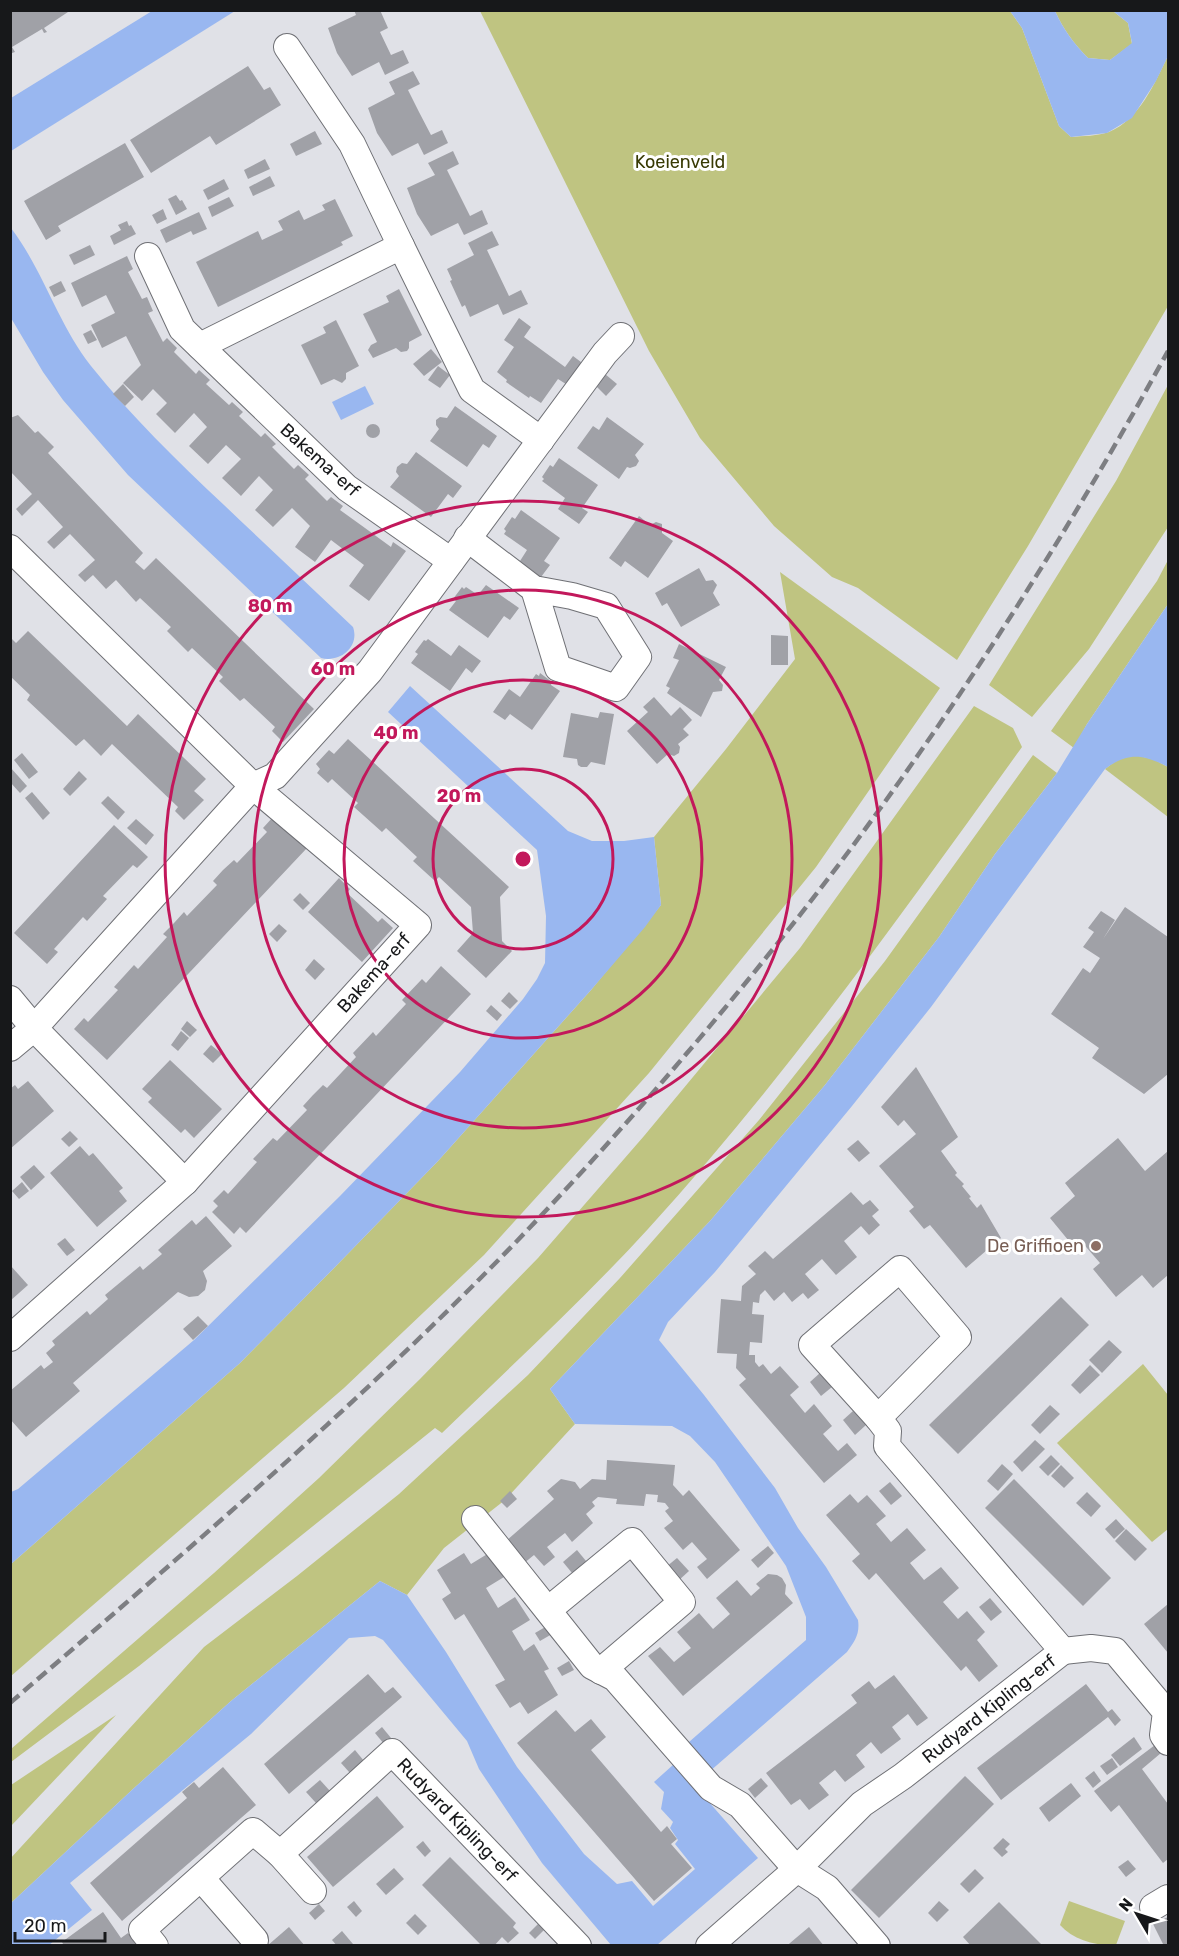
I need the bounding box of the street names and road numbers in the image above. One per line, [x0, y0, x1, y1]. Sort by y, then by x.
street label: Bakema-erf [276, 419, 364, 501]
street label: Bakema-erf [333, 929, 415, 1017]
street label: Rudyard Kipling-erf [918, 1650, 1060, 1768]
street label: Rudyard Kipling-erf [392, 1754, 522, 1886]

